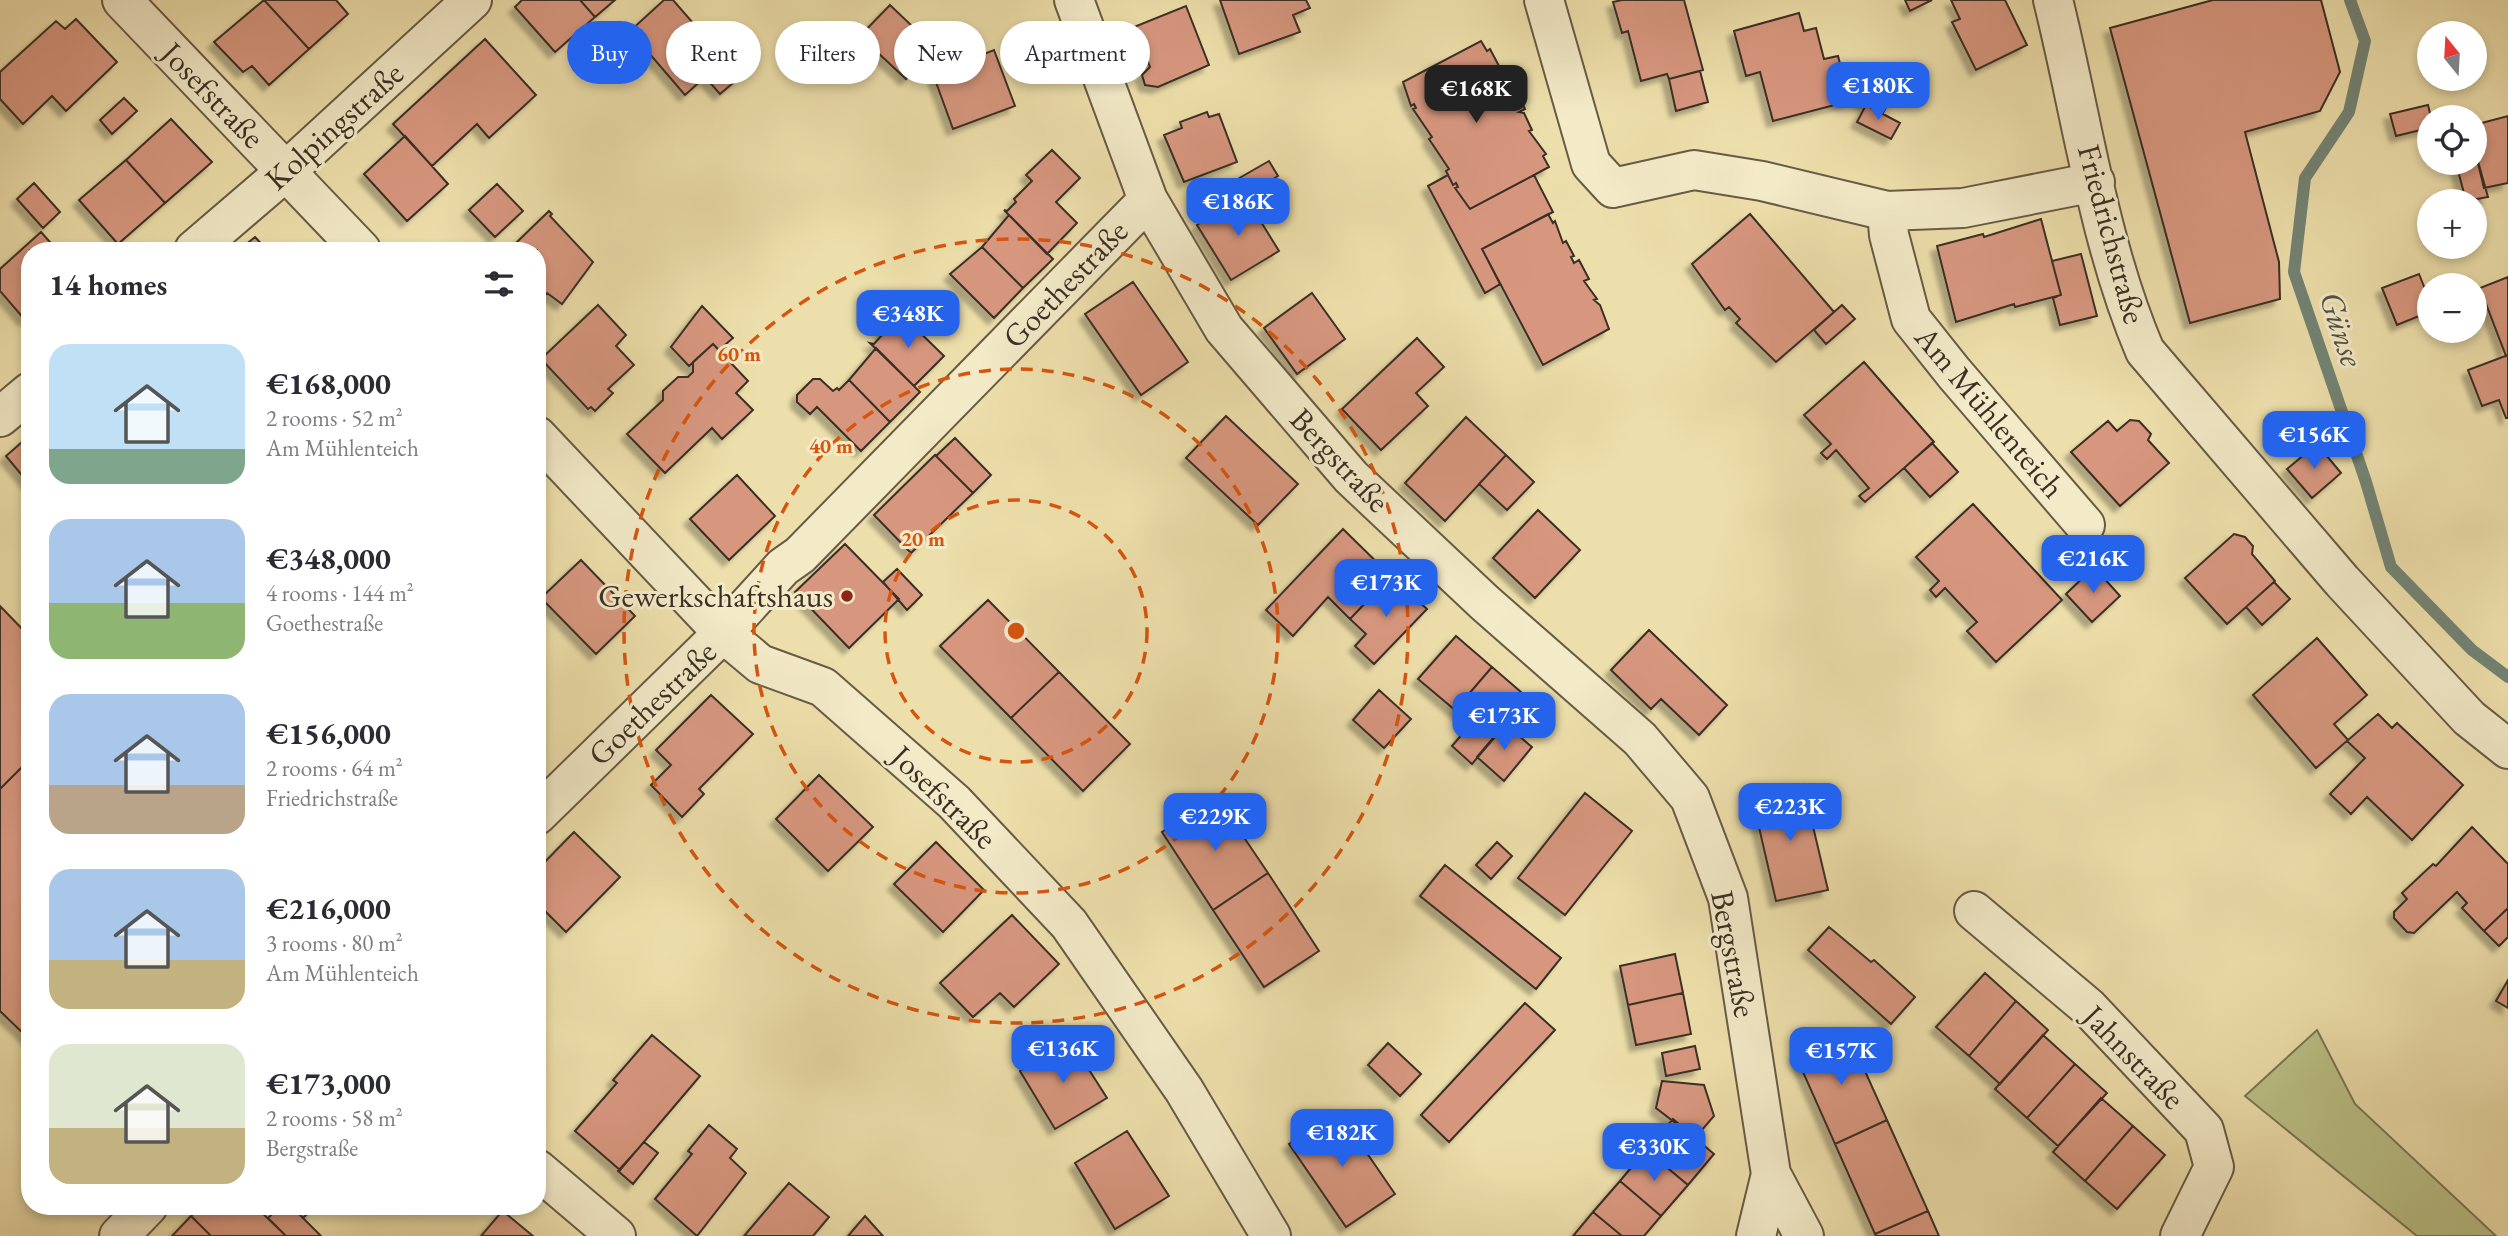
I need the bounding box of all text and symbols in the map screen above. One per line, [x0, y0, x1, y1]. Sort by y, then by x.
chip: Buy [567, 21, 652, 84]
chip: Rent [666, 21, 761, 84]
chip: Filters [775, 21, 880, 84]
chip: New [894, 21, 986, 84]
chip: Apartment [1000, 21, 1150, 84]
north arrow [2417, 21, 2487, 91]
map controls [2417, 21, 2487, 343]
street label: Josefstraße [150, 31, 274, 157]
street label: Kolpingstraße [256, 53, 412, 199]
pin: €180K [1829, 62, 1927, 122]
pin: €168K [1427, 66, 1525, 125]
text: €180K [1842, 70, 1914, 100]
text: €168K [1440, 73, 1512, 103]
button: locate [2417, 105, 2487, 175]
street label: Friedrichstraße [2068, 140, 2156, 328]
pin: €186K [1189, 178, 1287, 238]
text: €186K [1202, 186, 1274, 216]
button: + [2417, 189, 2487, 259]
street label: Goethestraße [993, 211, 1137, 357]
text: 14 homes [49, 265, 167, 304]
icon: filters [480, 265, 518, 303]
button: − [2417, 273, 2487, 343]
water label: Günse [2310, 286, 2375, 373]
pin: €348K [859, 290, 957, 350]
text: €348K [872, 298, 944, 328]
street label: Am Mühlenteich [1905, 316, 2074, 507]
text: 60 m [717, 340, 761, 367]
text: €168,000 [266, 364, 391, 403]
icon: home [105, 372, 189, 456]
street label: Bergstraße [1281, 399, 1399, 521]
text: 2 rooms · 52 m² [266, 403, 403, 433]
pin: €156K [2265, 412, 2363, 471]
text: €156K [2278, 419, 2350, 449]
text: 40 m [809, 432, 853, 459]
text: Am Mühlenteich [266, 433, 419, 463]
text: 20 m [901, 525, 945, 552]
pin: €216K [2044, 536, 2142, 595]
text: €348,000 [266, 539, 391, 578]
text: €216K [2057, 543, 2129, 573]
icon: home [105, 547, 189, 631]
pin: €173K [1337, 560, 1435, 619]
text: €173K [1350, 567, 1422, 597]
place label: Gewerkschaftshaus [598, 575, 833, 617]
text: 4 rooms · 144 m² [266, 578, 414, 608]
marker: Gewerkschaftshaus [839, 588, 855, 604]
text: Goethestraße [266, 608, 383, 638]
centre of rings [1004, 619, 1028, 643]
street label: Goethestraße [579, 631, 725, 775]
pin: €173K [1455, 692, 1553, 752]
text: €173K [1468, 700, 1540, 730]
text: €156,000 [266, 714, 391, 753]
icon: home [105, 722, 189, 806]
street label: Josefstraße [880, 734, 1006, 858]
text: 2 rooms · 64 m² [266, 753, 403, 783]
text: Friedrichstraße [266, 783, 398, 813]
pin: €223K [1741, 784, 1839, 843]
text: €223K [1754, 791, 1826, 821]
pin: €229K [1166, 794, 1264, 853]
text: €229K [1179, 801, 1251, 831]
street label: Bergstraße [1701, 887, 1767, 1021]
text: €216,000 [266, 889, 391, 928]
icon: home [105, 897, 189, 981]
text: 3 rooms · 80 m² [266, 928, 403, 958]
text: Am Mühlenteich [266, 958, 419, 988]
street label: Jahnstraße [2072, 994, 2194, 1118]
pin: €136K [1014, 1026, 1112, 1085]
pin: €157K [1792, 1028, 1890, 1087]
text: €136K [1027, 1033, 1099, 1063]
text: €157K [1805, 1035, 1877, 1065]
text: €173,000 [266, 1064, 391, 1103]
icon: home [105, 1072, 189, 1156]
text: 2 rooms · 58 m² [266, 1103, 403, 1133]
pin: €182K [1293, 1110, 1391, 1169]
text: €182K [1306, 1117, 1378, 1147]
pin: €330K [1605, 1124, 1703, 1183]
text: €330K [1618, 1131, 1690, 1161]
text: Bergstraße [266, 1133, 358, 1163]

